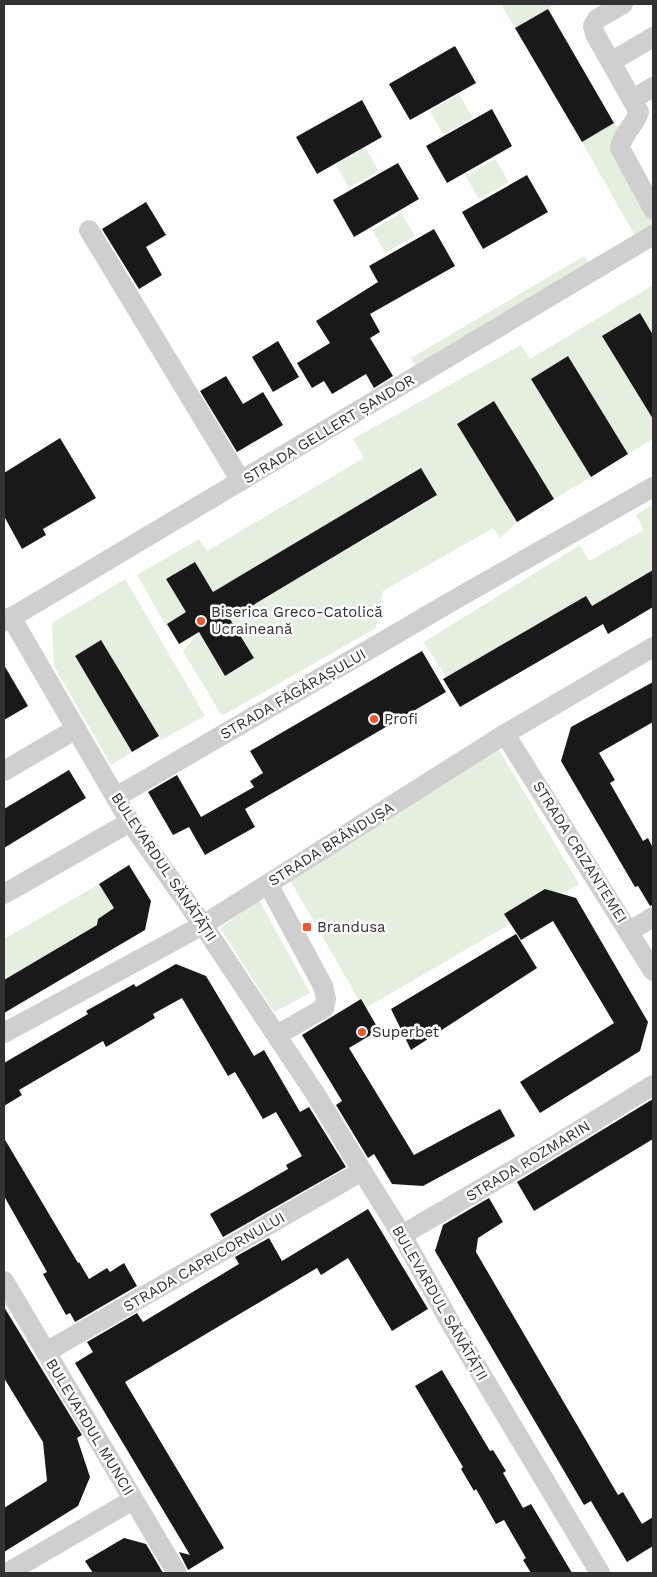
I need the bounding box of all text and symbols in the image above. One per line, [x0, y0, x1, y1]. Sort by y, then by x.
street label: STRADA GELLERT ȘANDOR [240, 371, 418, 487]
place label: Biserica Greco-Catolică Ucraineană [211, 603, 383, 638]
marker: Biserica Greco-Catolică Ucraineană [195, 615, 207, 627]
street label: STRADA FĂGĂRAȘULUI [217, 645, 369, 743]
place label: Profi [384, 710, 418, 728]
marker: Profi [368, 713, 380, 725]
street label: STRADA CRIZANTEMEI [529, 778, 631, 926]
street label: BULEVARDUL SĂNĂTĂȚII [107, 789, 221, 945]
street label: STRADA BRÂNDUȘA [265, 798, 397, 890]
place label: Brandusa [317, 918, 386, 936]
marker: Brandusa [301, 921, 313, 933]
place label: Superbet [372, 1023, 440, 1041]
marker: Superbet [356, 1026, 368, 1038]
street label: STRADA ROZMARIN [463, 1117, 593, 1205]
street label: STRADA CAPRICORNULUI [120, 1208, 288, 1316]
street label: BULEVARDUL SĂNĂTĂȚII [388, 1222, 492, 1384]
street label: BULEVARDUL MUNCII [42, 1355, 138, 1499]

